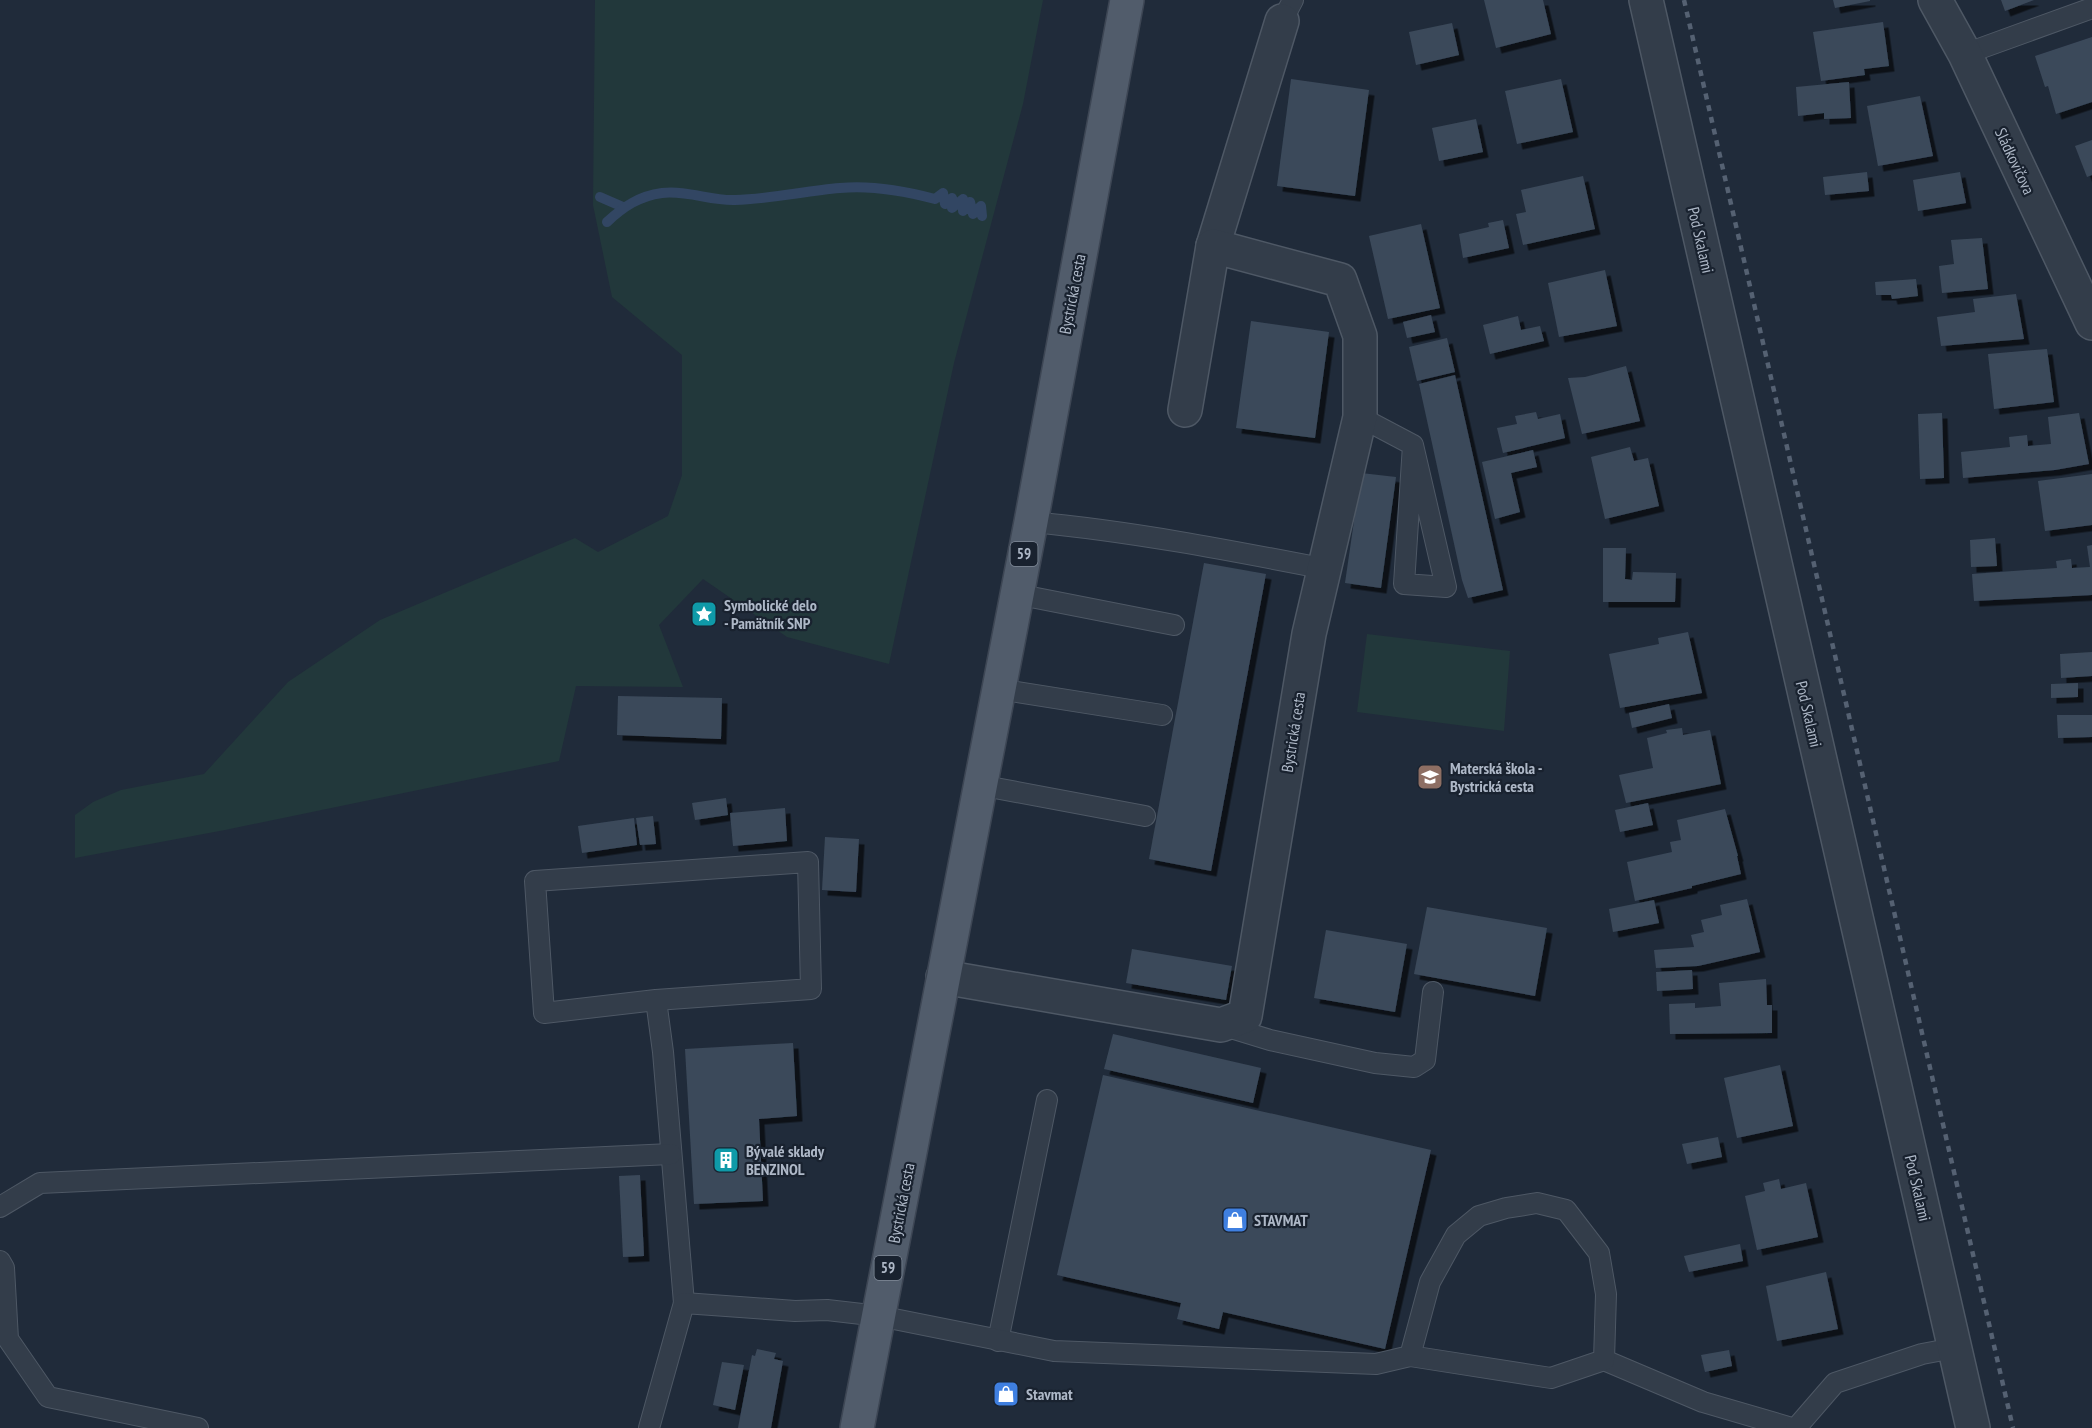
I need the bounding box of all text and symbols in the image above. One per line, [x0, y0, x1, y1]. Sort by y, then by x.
street label: Sládkovičova [1991, 125, 2039, 197]
street label: Pod Skalami [1684, 205, 1718, 275]
street label: Bystrická cesta [1054, 252, 1090, 336]
road number: 59 [1010, 542, 1038, 566]
place label: Symbolické delo - Pamätník SNP [724, 595, 817, 633]
place icon: Symbolické delo - Pamätník SNP [689, 599, 719, 629]
street label: Pod Skalami [1792, 679, 1826, 749]
street label: Bystrická cesta [1277, 690, 1309, 774]
place label: Materská škola - Bystrická cesta [1450, 758, 1543, 796]
school or university icon: Materská škola - Bystrická cesta [1415, 762, 1445, 792]
place label: Bývalé sklady BENZINOL [746, 1141, 825, 1179]
building icon: Bývalé sklady BENZINOL [711, 1145, 741, 1175]
street label: Pod Skalami [1901, 1153, 1935, 1223]
street label: Bystrická cesta [883, 1161, 919, 1245]
shop icon: STAVMAT [1220, 1205, 1250, 1235]
place label: STAVMAT [1254, 1210, 1308, 1230]
road number: 59 [874, 1256, 902, 1280]
shop icon: Stavmat [991, 1379, 1021, 1409]
place label: Stavmat [1026, 1384, 1073, 1404]

